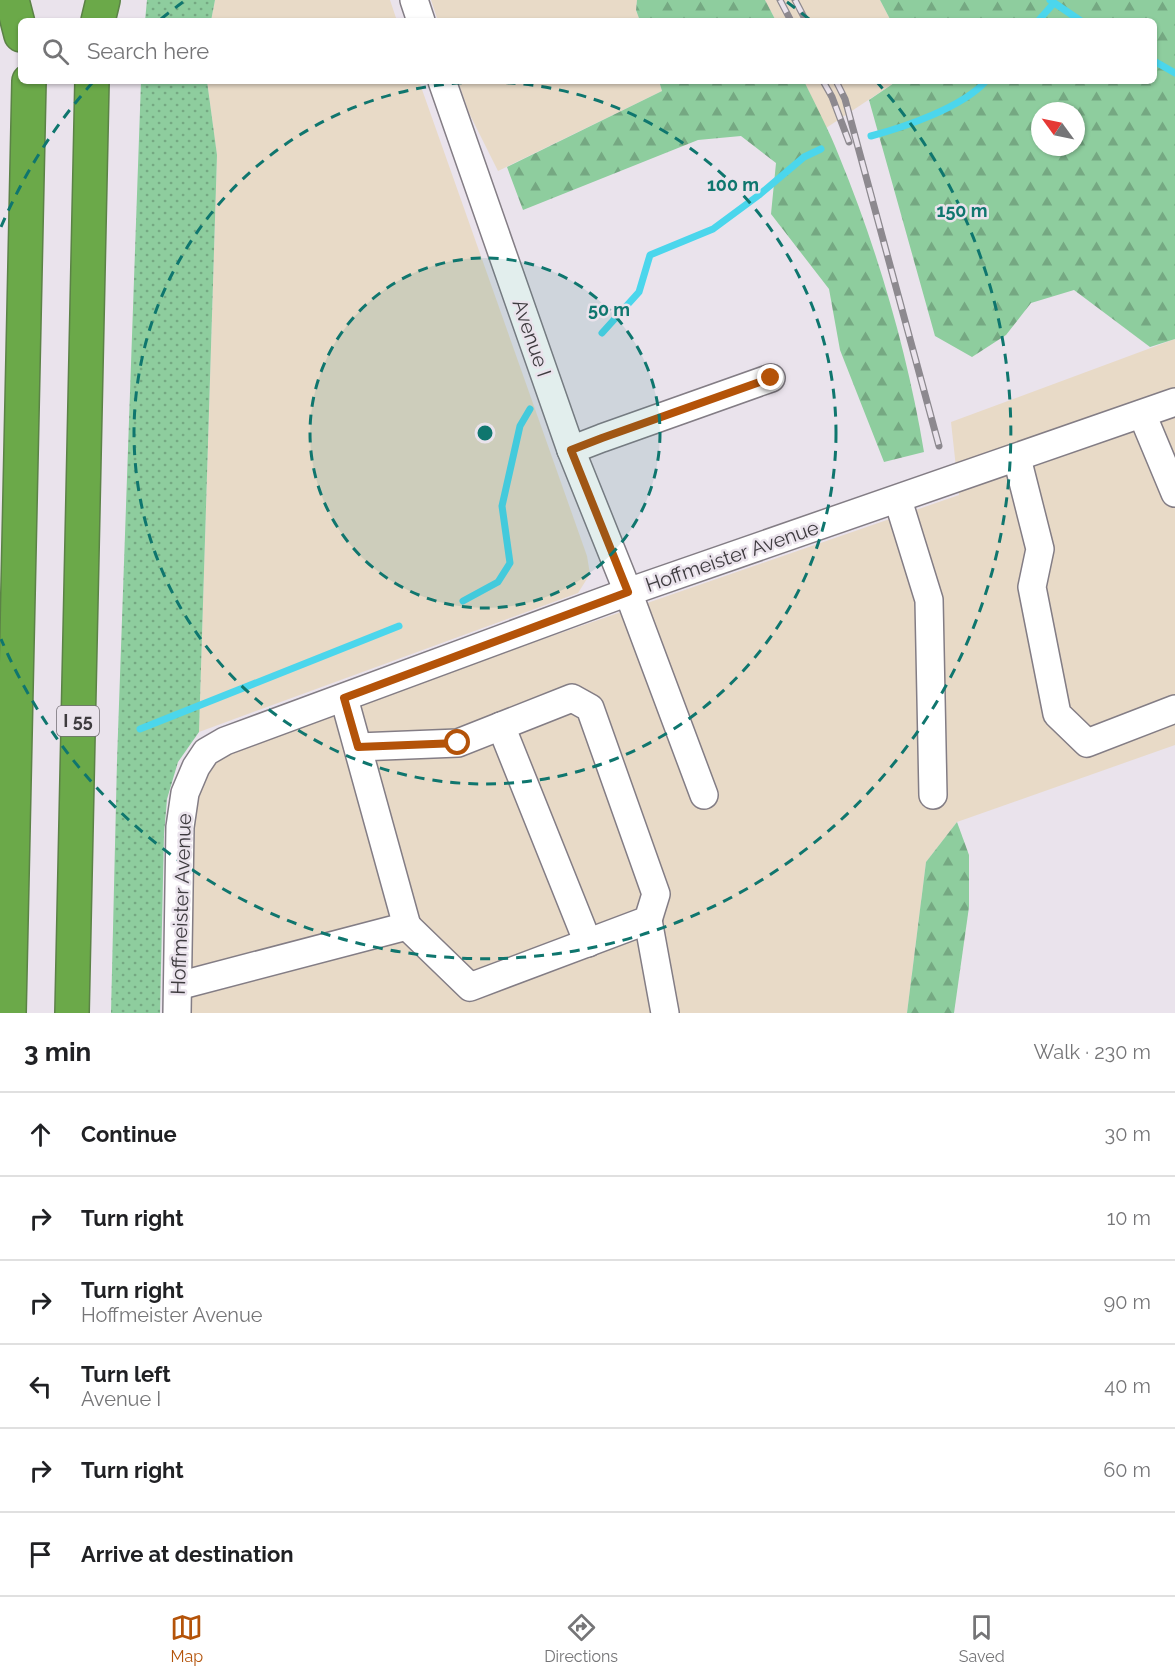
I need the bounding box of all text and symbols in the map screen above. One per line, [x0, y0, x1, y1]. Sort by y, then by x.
search box [18, 18, 1157, 84]
icon: search [39, 35, 72, 68]
text: Search here [87, 38, 209, 64]
north arrow [1031, 102, 1085, 156]
text: 100 m [707, 174, 759, 195]
text: 150 m [937, 200, 988, 221]
street label: Avenue I [508, 296, 556, 380]
text: 50 m [588, 299, 630, 320]
route end [757, 364, 783, 390]
centre of rings [475, 423, 495, 443]
street label: Hoffmeister Avenue [642, 515, 822, 597]
road number: I 55 [57, 706, 99, 736]
route start [444, 729, 470, 755]
street label: Hoffmeister Avenue [166, 813, 196, 995]
text: 3 min [24, 1037, 91, 1067]
text: Walk · 230 m [1033, 1040, 1151, 1064]
icon: ahead [24, 1118, 57, 1151]
text: Continue [81, 1121, 177, 1147]
text: 30 m [1105, 1122, 1151, 1146]
icon: right [24, 1202, 57, 1235]
text: Turn right [81, 1205, 184, 1231]
text: 10 m [1107, 1206, 1151, 1230]
text: Turn right [81, 1277, 184, 1303]
icon: right [24, 1286, 57, 1319]
text: 90 m [1104, 1290, 1151, 1314]
text: Hoffmeister Avenue [81, 1303, 263, 1327]
text: Turn left [81, 1361, 171, 1387]
icon: left [24, 1370, 57, 1403]
text: 40 m [1104, 1374, 1151, 1398]
text: Avenue I [81, 1387, 161, 1411]
icon: right [24, 1454, 57, 1487]
text: Turn right [81, 1457, 184, 1483]
text: 60 m [1103, 1458, 1151, 1482]
icon: arrive [24, 1538, 57, 1571]
text: Arrive at destination [81, 1541, 294, 1567]
tab: Map [170, 1611, 203, 1666]
tab: Directions [544, 1611, 618, 1666]
tab: Saved [959, 1611, 1005, 1666]

